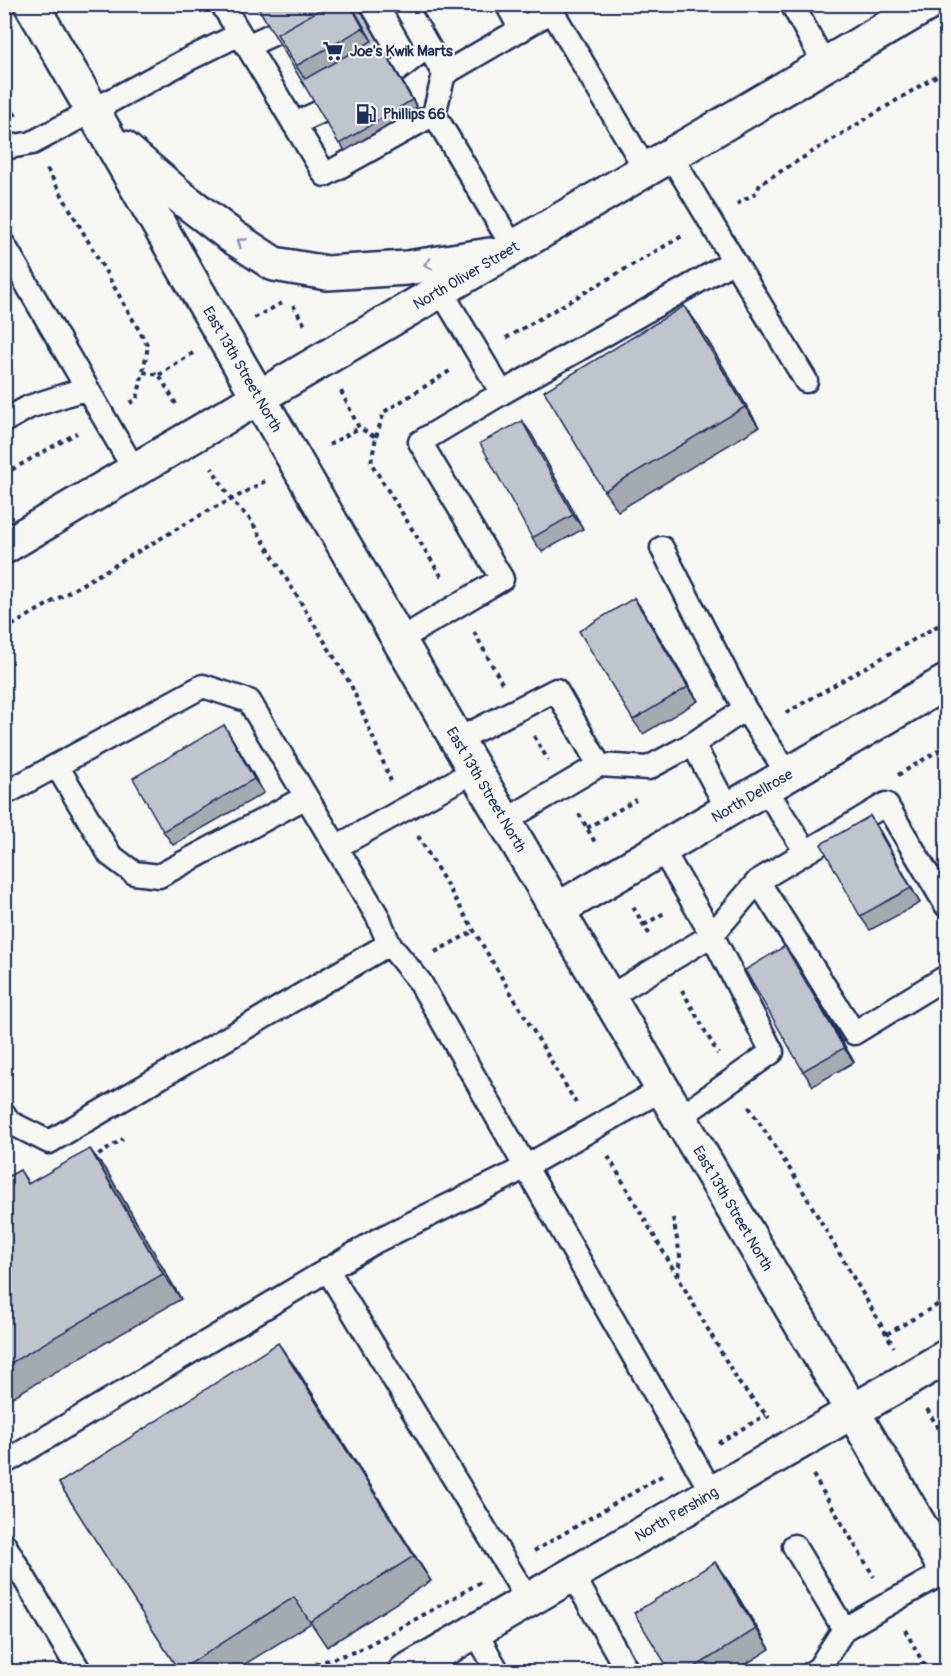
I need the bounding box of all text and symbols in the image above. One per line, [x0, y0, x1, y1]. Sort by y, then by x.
supermarket icon: Joe's Kwik Marts [321, 39, 345, 63]
place label: Joe's Kwik Marts [350, 42, 453, 61]
fuel station icon: Phillips 66 [354, 102, 378, 126]
place label: Phillips 66 [383, 105, 446, 124]
street label: North Oliver Street [410, 236, 523, 314]
one-way arrow [236, 238, 247, 249]
one-way arrow [423, 258, 433, 270]
street label: East 13th Street North [199, 303, 286, 435]
street label: East 13th Street North [442, 724, 530, 856]
street label: North Dellrose [708, 764, 797, 827]
street label: East 13th Street North [689, 1142, 777, 1274]
street label: North Pershing [631, 1482, 722, 1546]

